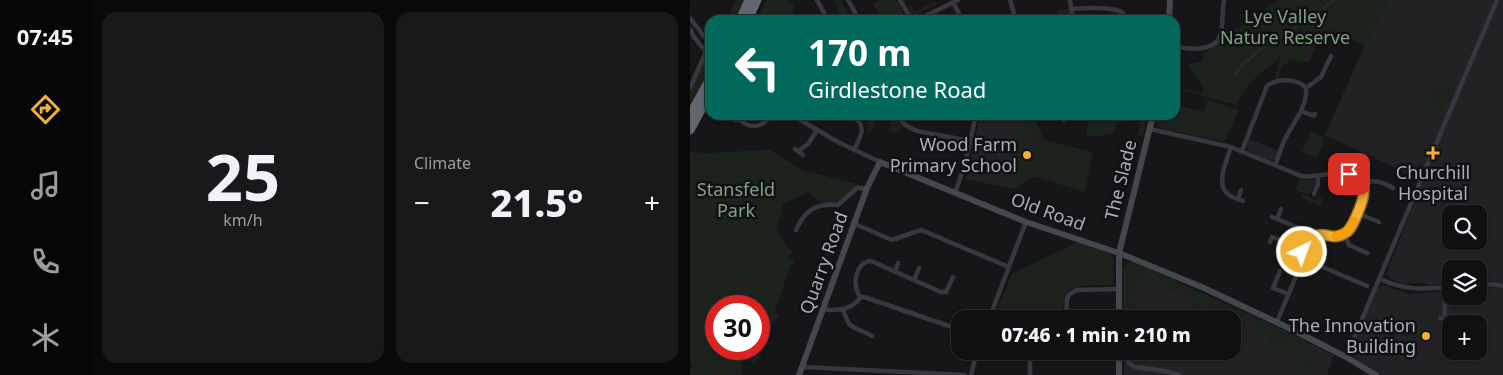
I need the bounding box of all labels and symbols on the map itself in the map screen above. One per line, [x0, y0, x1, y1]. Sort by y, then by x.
park label: Lye Valley Nature Reserve [1220, 4, 1350, 49]
place label: Wood Farm Primary School [890, 132, 1017, 177]
street label: The Slade [1098, 137, 1142, 222]
marker: Churchill Hospital [1426, 146, 1440, 160]
marker: Wood Farm Primary School [1021, 149, 1033, 161]
pin [1328, 153, 1370, 195]
place label: Churchill Hospital [1396, 160, 1470, 205]
park label: Stansfeld Park [697, 177, 775, 222]
street label: Old Road [1008, 186, 1089, 236]
street label: Quarry Road [793, 208, 853, 317]
position arrow [1275, 225, 1327, 277]
speed limit sign: 30 [705, 295, 770, 360]
place label: The Innovation Building [1289, 313, 1416, 358]
marker: The Innovation Building [1420, 330, 1432, 342]

